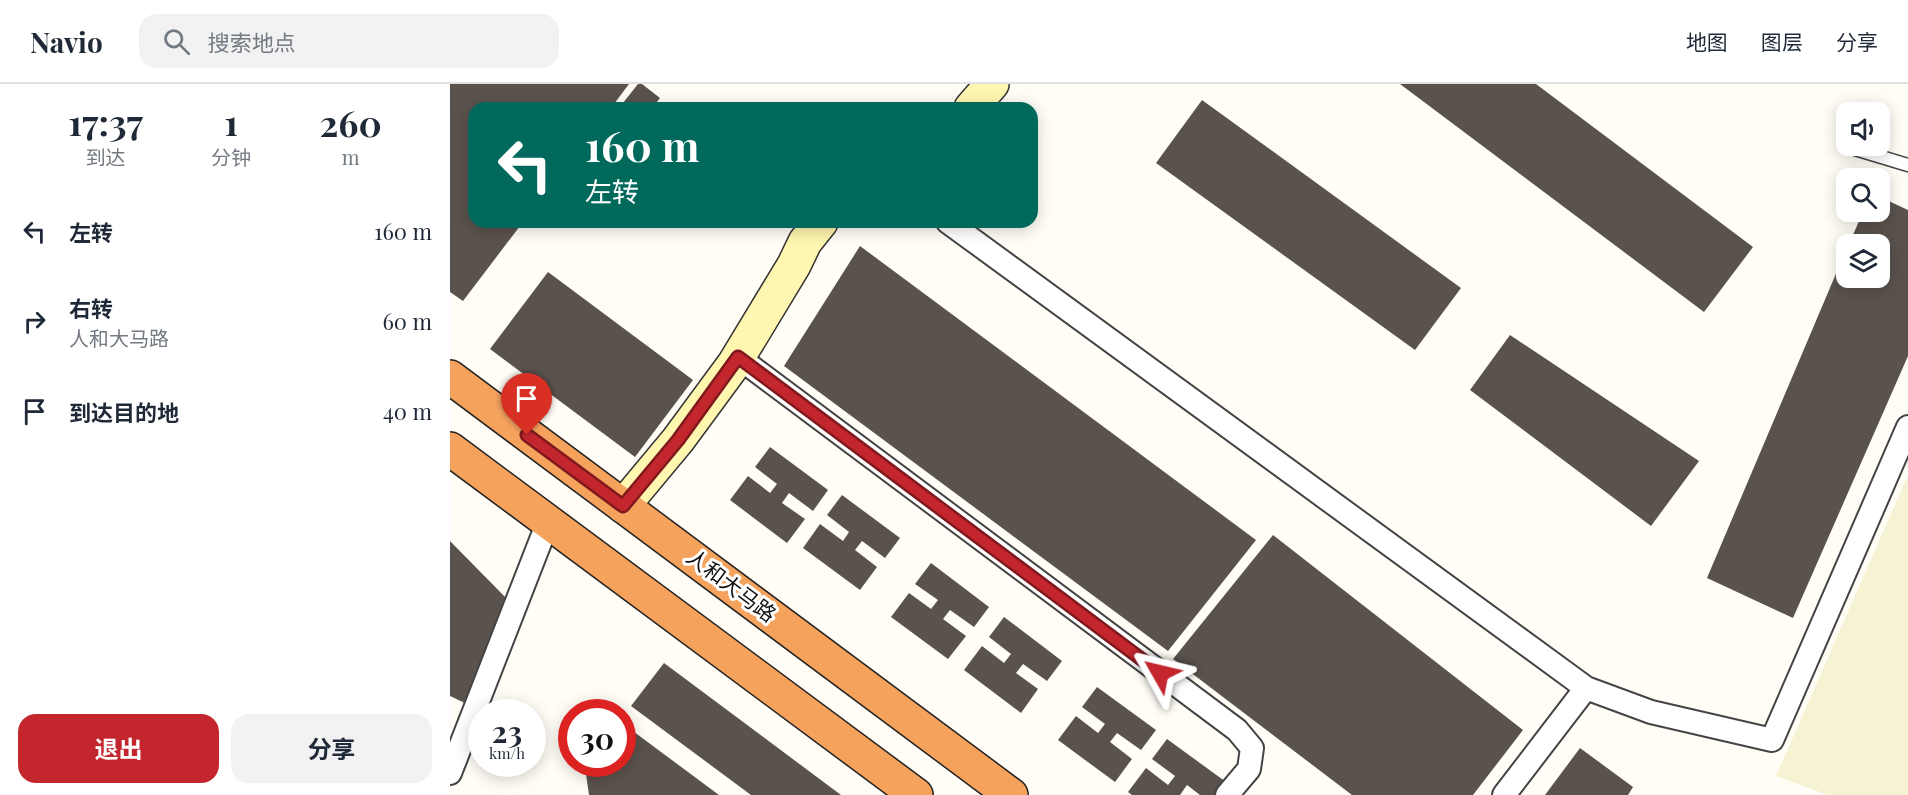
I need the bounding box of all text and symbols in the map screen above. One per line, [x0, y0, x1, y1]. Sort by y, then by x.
search box [139, 14, 559, 68]
text: Navio [30, 23, 103, 60]
icon: search [160, 25, 193, 58]
text: 搜索地点 [208, 27, 296, 57]
text: 地图 [1686, 27, 1728, 55]
text: 图层 [1761, 27, 1803, 55]
text: 分享 [1836, 27, 1878, 55]
text: 17:37 [68, 97, 143, 145]
text: 1 [224, 97, 238, 145]
text: 260 [319, 98, 382, 146]
map controls [1836, 102, 1890, 288]
button: sound [1836, 102, 1890, 156]
text: 160 m [585, 117, 700, 173]
icon: left [486, 126, 564, 204]
text: 到达 [86, 143, 126, 170]
text: 分钟 [211, 143, 251, 170]
text: m [342, 143, 359, 170]
button: search [1836, 168, 1890, 222]
text: 左转 [585, 173, 639, 209]
icon: left [18, 215, 51, 248]
text: 160 m [374, 216, 432, 246]
text: 左转 [69, 217, 113, 247]
button: layers [1836, 234, 1890, 288]
text: 右转 [69, 293, 113, 323]
icon: right [18, 305, 51, 338]
text: 60 m [382, 306, 432, 336]
text: 人和大马路 [69, 324, 169, 351]
pin [501, 373, 552, 435]
icon: arrive [510, 382, 543, 415]
icon: arrive [18, 395, 51, 428]
text: 40 m [383, 396, 432, 426]
text: 到达目的地 [69, 397, 179, 427]
street label: 人和大马路 [682, 542, 783, 627]
position arrow [1128, 641, 1192, 705]
speed limit sign: 30 [558, 699, 636, 777]
text: 23 [492, 711, 522, 751]
button: 退出 [18, 714, 219, 783]
button: 分享 [231, 714, 432, 783]
text: km/h [489, 743, 525, 763]

